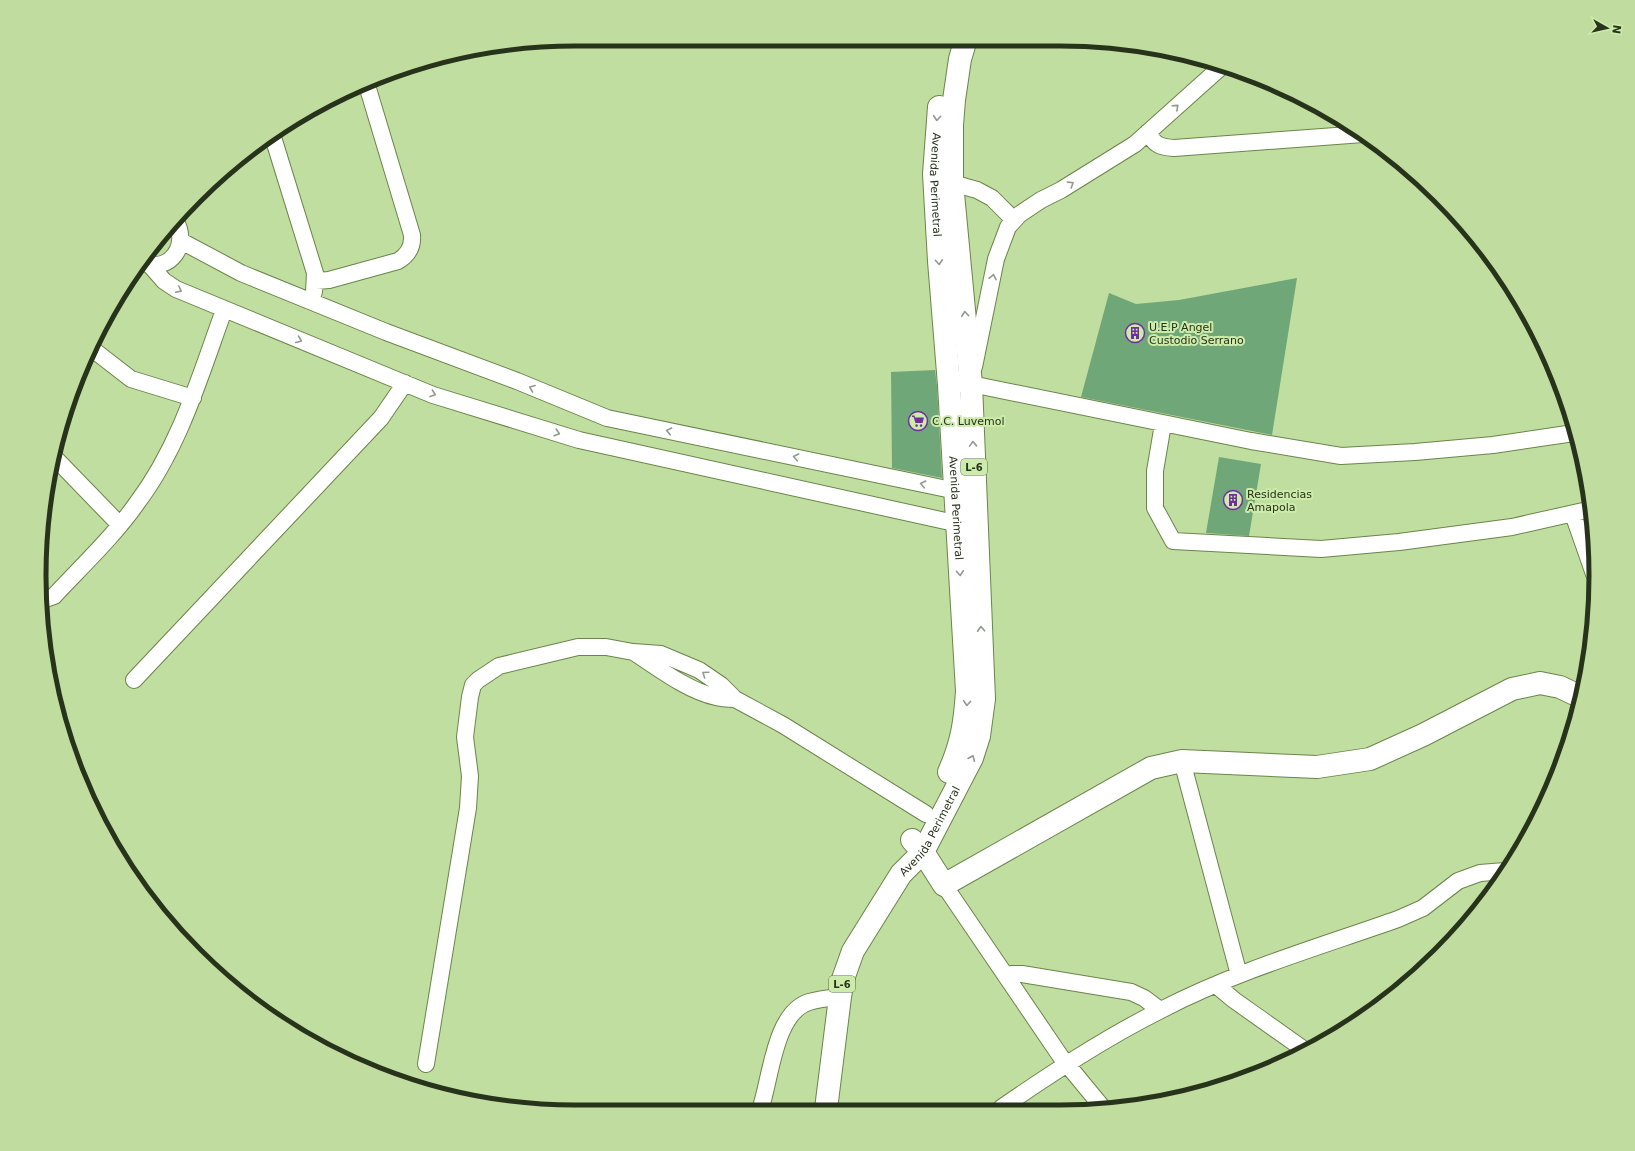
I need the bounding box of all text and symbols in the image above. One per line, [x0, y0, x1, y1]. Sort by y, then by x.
north arrow [1587, 8, 1627, 48]
text: N [1609, 24, 1623, 35]
one-way arrow [1171, 105, 1178, 112]
one-way arrow [933, 115, 942, 121]
street label: Avenida Perimetral [927, 132, 944, 237]
one-way arrow [1067, 181, 1074, 188]
one-way arrow [934, 259, 943, 265]
one-way arrow [988, 274, 996, 280]
one-way arrow [175, 286, 182, 293]
one-way arrow [960, 311, 969, 317]
place label: U.E.P Angel Custodio Serrano [1149, 321, 1244, 347]
building icon: U.E.P Angel Custodio Serrano [1124, 322, 1146, 344]
one-way arrow [296, 336, 303, 344]
one-way arrow [529, 384, 536, 392]
one-way arrow [429, 389, 436, 398]
supermarket icon: C.C. Luvemol [907, 410, 929, 432]
place label: C.C. Luvemol [932, 415, 1005, 428]
one-way arrow [666, 427, 672, 435]
one-way arrow [553, 428, 560, 437]
one-way arrow [969, 441, 978, 447]
one-way arrow [793, 454, 799, 462]
street label: Avenida Perimetral [947, 456, 966, 560]
road number: L-6 [961, 459, 987, 475]
one-way arrow [920, 480, 926, 489]
place label: Residencias Amapola [1247, 488, 1312, 514]
building icon: Residencias Amapola [1222, 489, 1244, 511]
one-way arrow [956, 570, 965, 576]
one-way arrow [977, 626, 985, 632]
one-way arrow [702, 672, 709, 679]
one-way arrow [962, 700, 971, 706]
one-way arrow [967, 754, 975, 761]
street label: Avenida Perimetral [897, 784, 963, 878]
road number: L-6 [829, 976, 855, 992]

